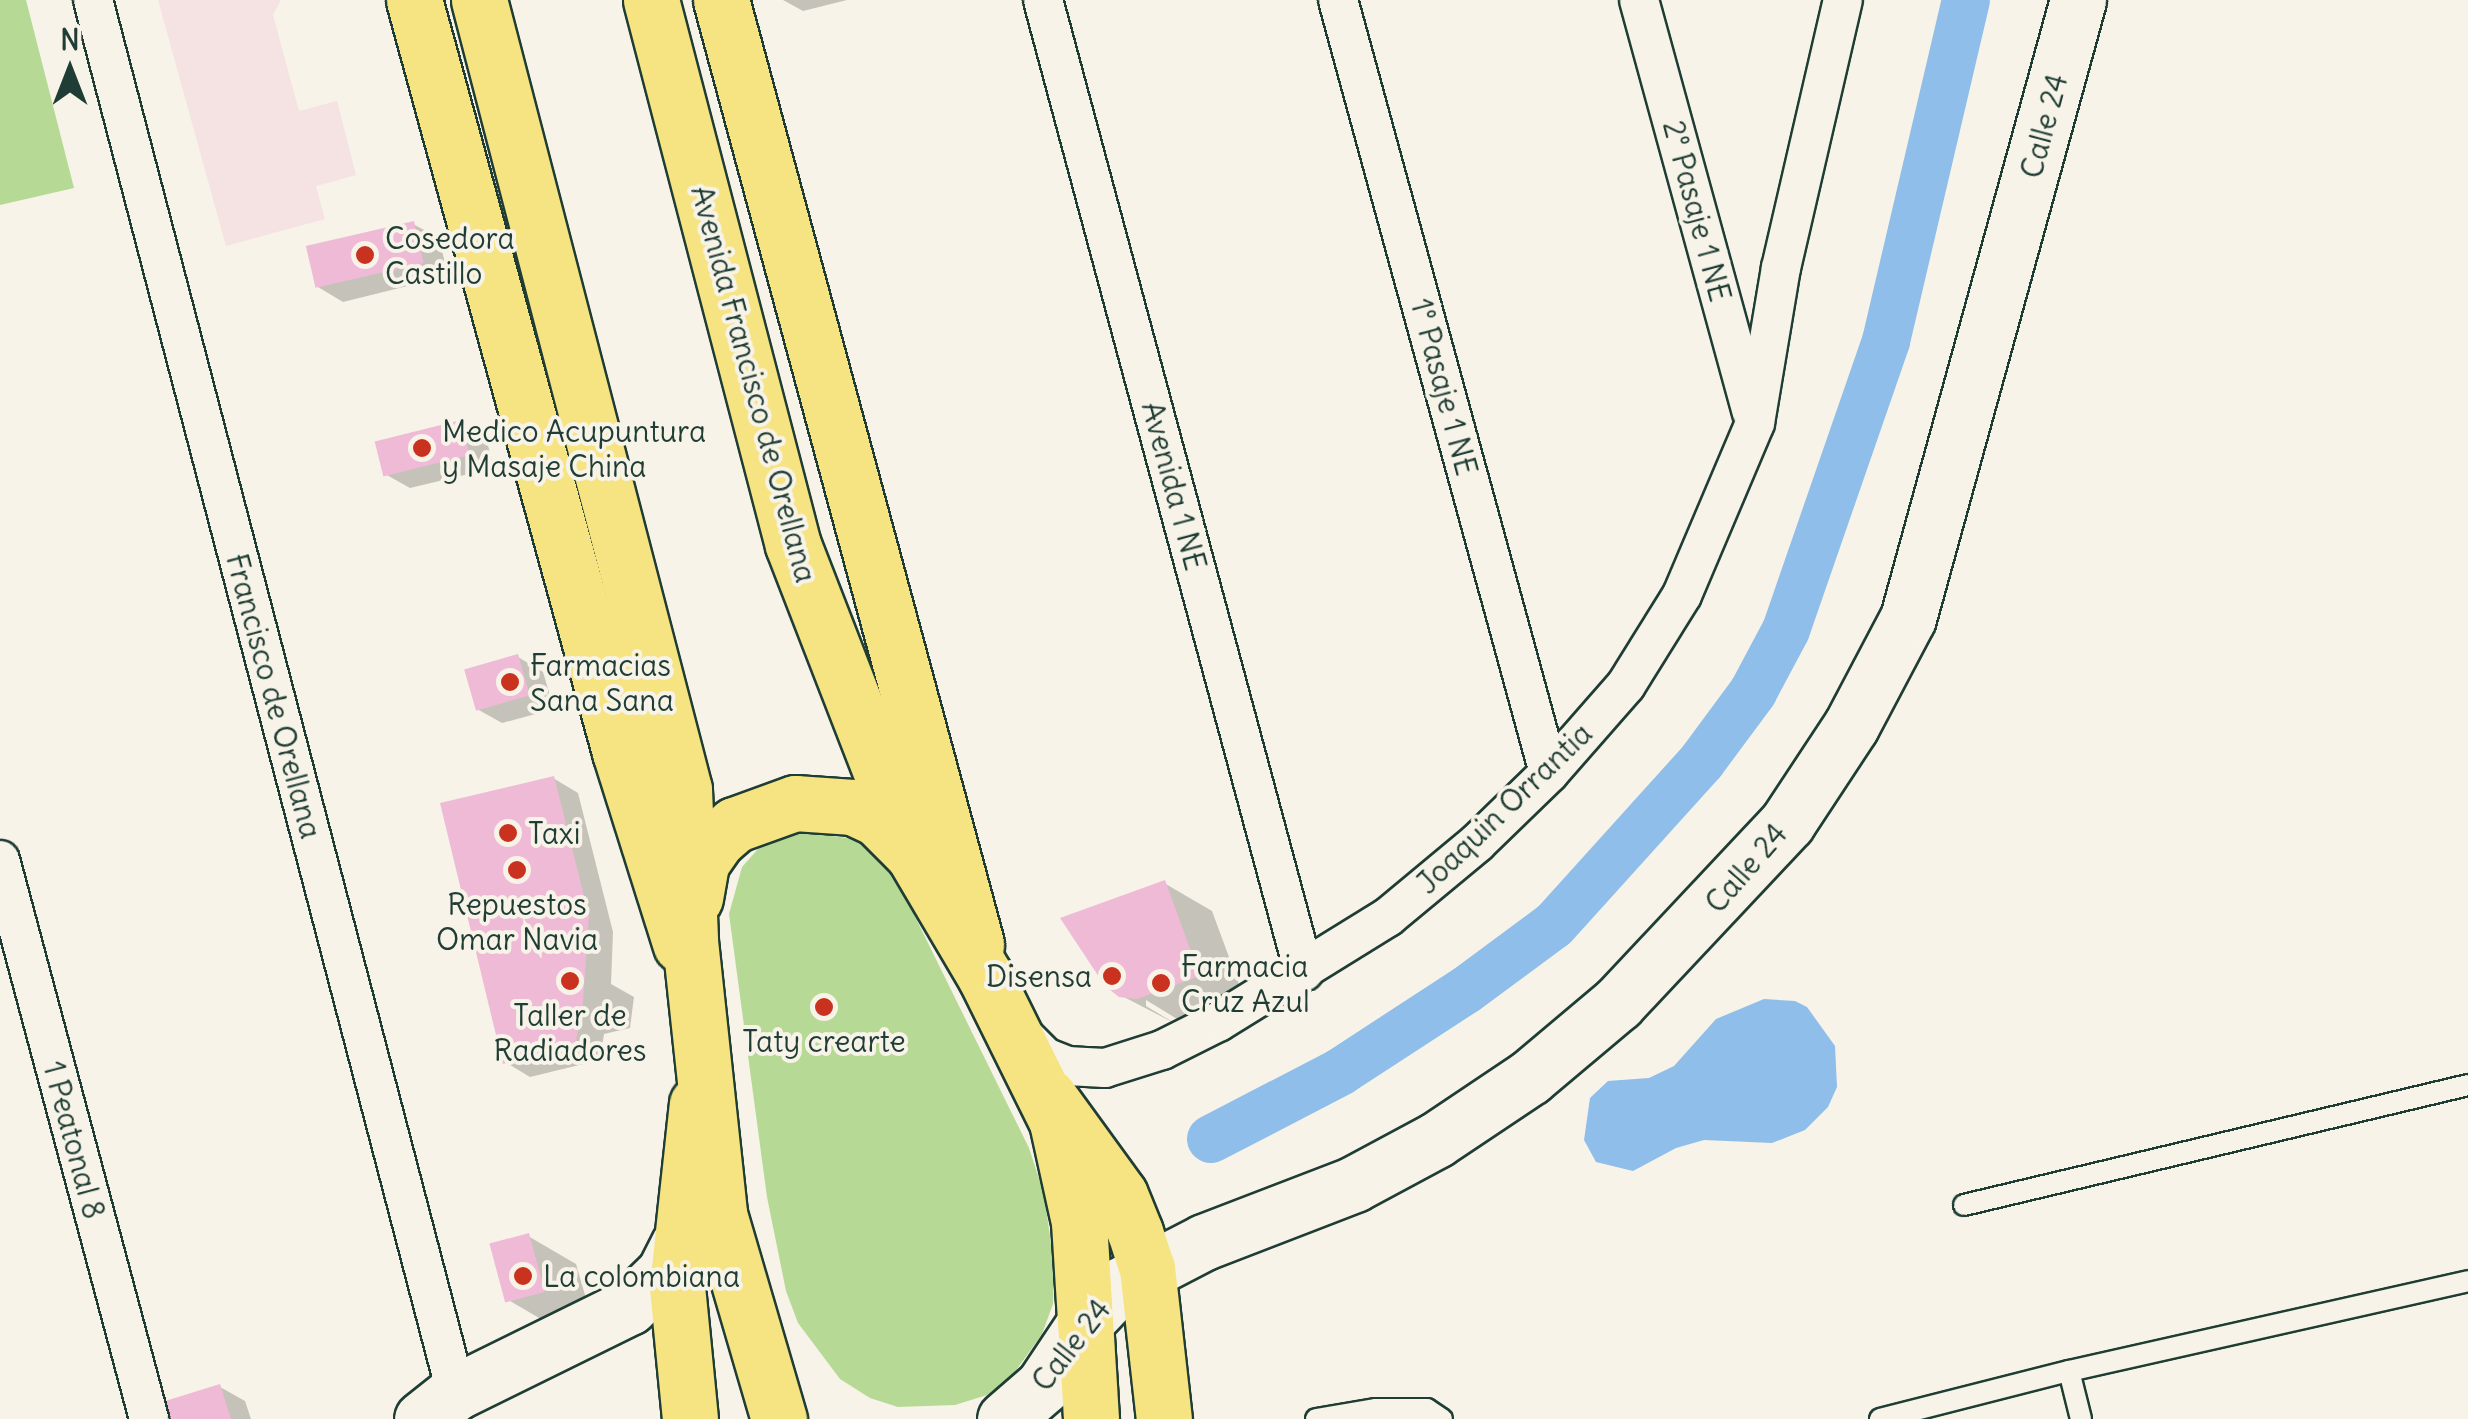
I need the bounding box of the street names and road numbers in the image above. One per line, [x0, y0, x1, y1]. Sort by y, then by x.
street label: Calle 24 [2013, 70, 2075, 182]
street label: 2° Pasaje 1 NE [1656, 116, 1738, 306]
street label: Avenida Francisco de Orellana [684, 182, 824, 586]
street label: 1° Pasaje 1 NE [1403, 295, 1485, 479]
street label: Avenida 1 NE [1134, 398, 1214, 574]
street label: Francisco de Orellana [219, 550, 329, 842]
street label: Joaquin Orrantia [1409, 715, 1599, 901]
street label: Calle 24 [1697, 816, 1795, 920]
street label: 1 Peatonal 8 [36, 1057, 112, 1223]
street label: Calle 24 [1024, 1292, 1118, 1398]

